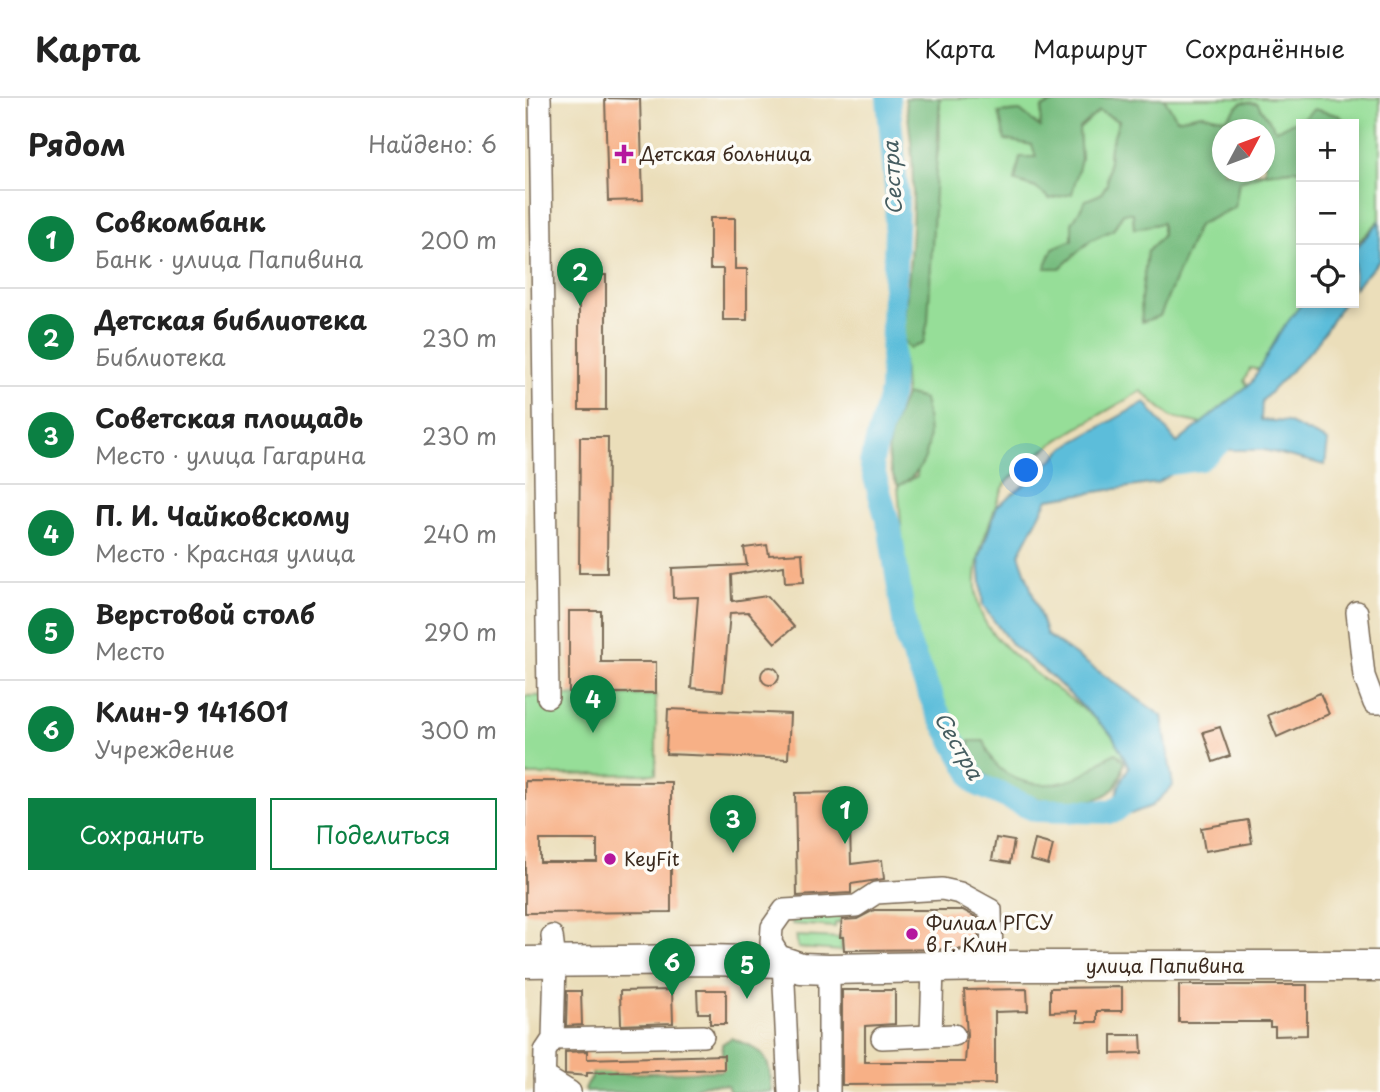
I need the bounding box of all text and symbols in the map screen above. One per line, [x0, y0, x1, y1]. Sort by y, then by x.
text: Карта [35, 23, 141, 73]
text: Карта [924, 30, 995, 66]
text: Маршрут [1033, 30, 1147, 66]
text: Сохранённые [1185, 30, 1345, 66]
north arrow [1212, 119, 1275, 182]
map controls [1296, 119, 1359, 308]
button: + [1296, 119, 1359, 182]
text: Рядом [28, 121, 126, 166]
text: Найдено: 6 [368, 126, 497, 161]
place label: Детская больница [639, 139, 811, 167]
water label: Сестра [873, 140, 909, 216]
marker: Детская больница [614, 144, 634, 164]
button: − [1296, 182, 1359, 245]
text: Совкомбанк [95, 202, 265, 241]
text: 1 [46, 222, 57, 257]
text: 200 m [420, 222, 497, 257]
text: Банк · улица Папивина [95, 241, 363, 276]
button: locate [1296, 245, 1359, 308]
pin: 2 [557, 248, 603, 306]
text: Детская библиотека [95, 300, 367, 339]
text: 2 [43, 320, 59, 355]
text: 230 m [422, 320, 497, 355]
text: Библиотека [95, 339, 226, 374]
text: Советская площадь [95, 398, 363, 437]
text: 3 [43, 418, 59, 453]
text: 230 m [422, 418, 497, 453]
text: Место · улица Гагарина [95, 437, 365, 472]
your location [1009, 453, 1043, 487]
text: П. И. Чайковскому [95, 496, 350, 535]
text: 4 [43, 516, 59, 551]
text: 240 m [423, 516, 497, 551]
text: Место · Красная улица [95, 535, 355, 570]
text: Верстовой столб [95, 594, 315, 633]
text: 5 [44, 614, 58, 649]
text: 290 m [424, 614, 497, 649]
text: Место [95, 633, 165, 668]
pin: 4 [570, 675, 616, 733]
text: Клин-9 141601 [95, 692, 288, 731]
water label: Сестра [927, 705, 992, 786]
text: 6 [43, 712, 59, 747]
text: 300 m [420, 712, 497, 747]
text: Учреждение [95, 731, 235, 766]
pin: 1 [822, 786, 868, 844]
pin: 3 [710, 795, 756, 853]
button: Сохранить [28, 798, 256, 870]
button: Поделиться [270, 798, 497, 870]
place label: KeyFit [624, 844, 680, 872]
marker: KeyFit [602, 851, 618, 867]
place label: Филиал РГСУ в г. Клин [926, 908, 1053, 958]
marker: Филиал РГСУ в г. Клин [904, 926, 920, 942]
pin: 6 [649, 938, 695, 996]
pin: 5 [724, 941, 770, 999]
street label: улица Папивина [1086, 951, 1244, 979]

